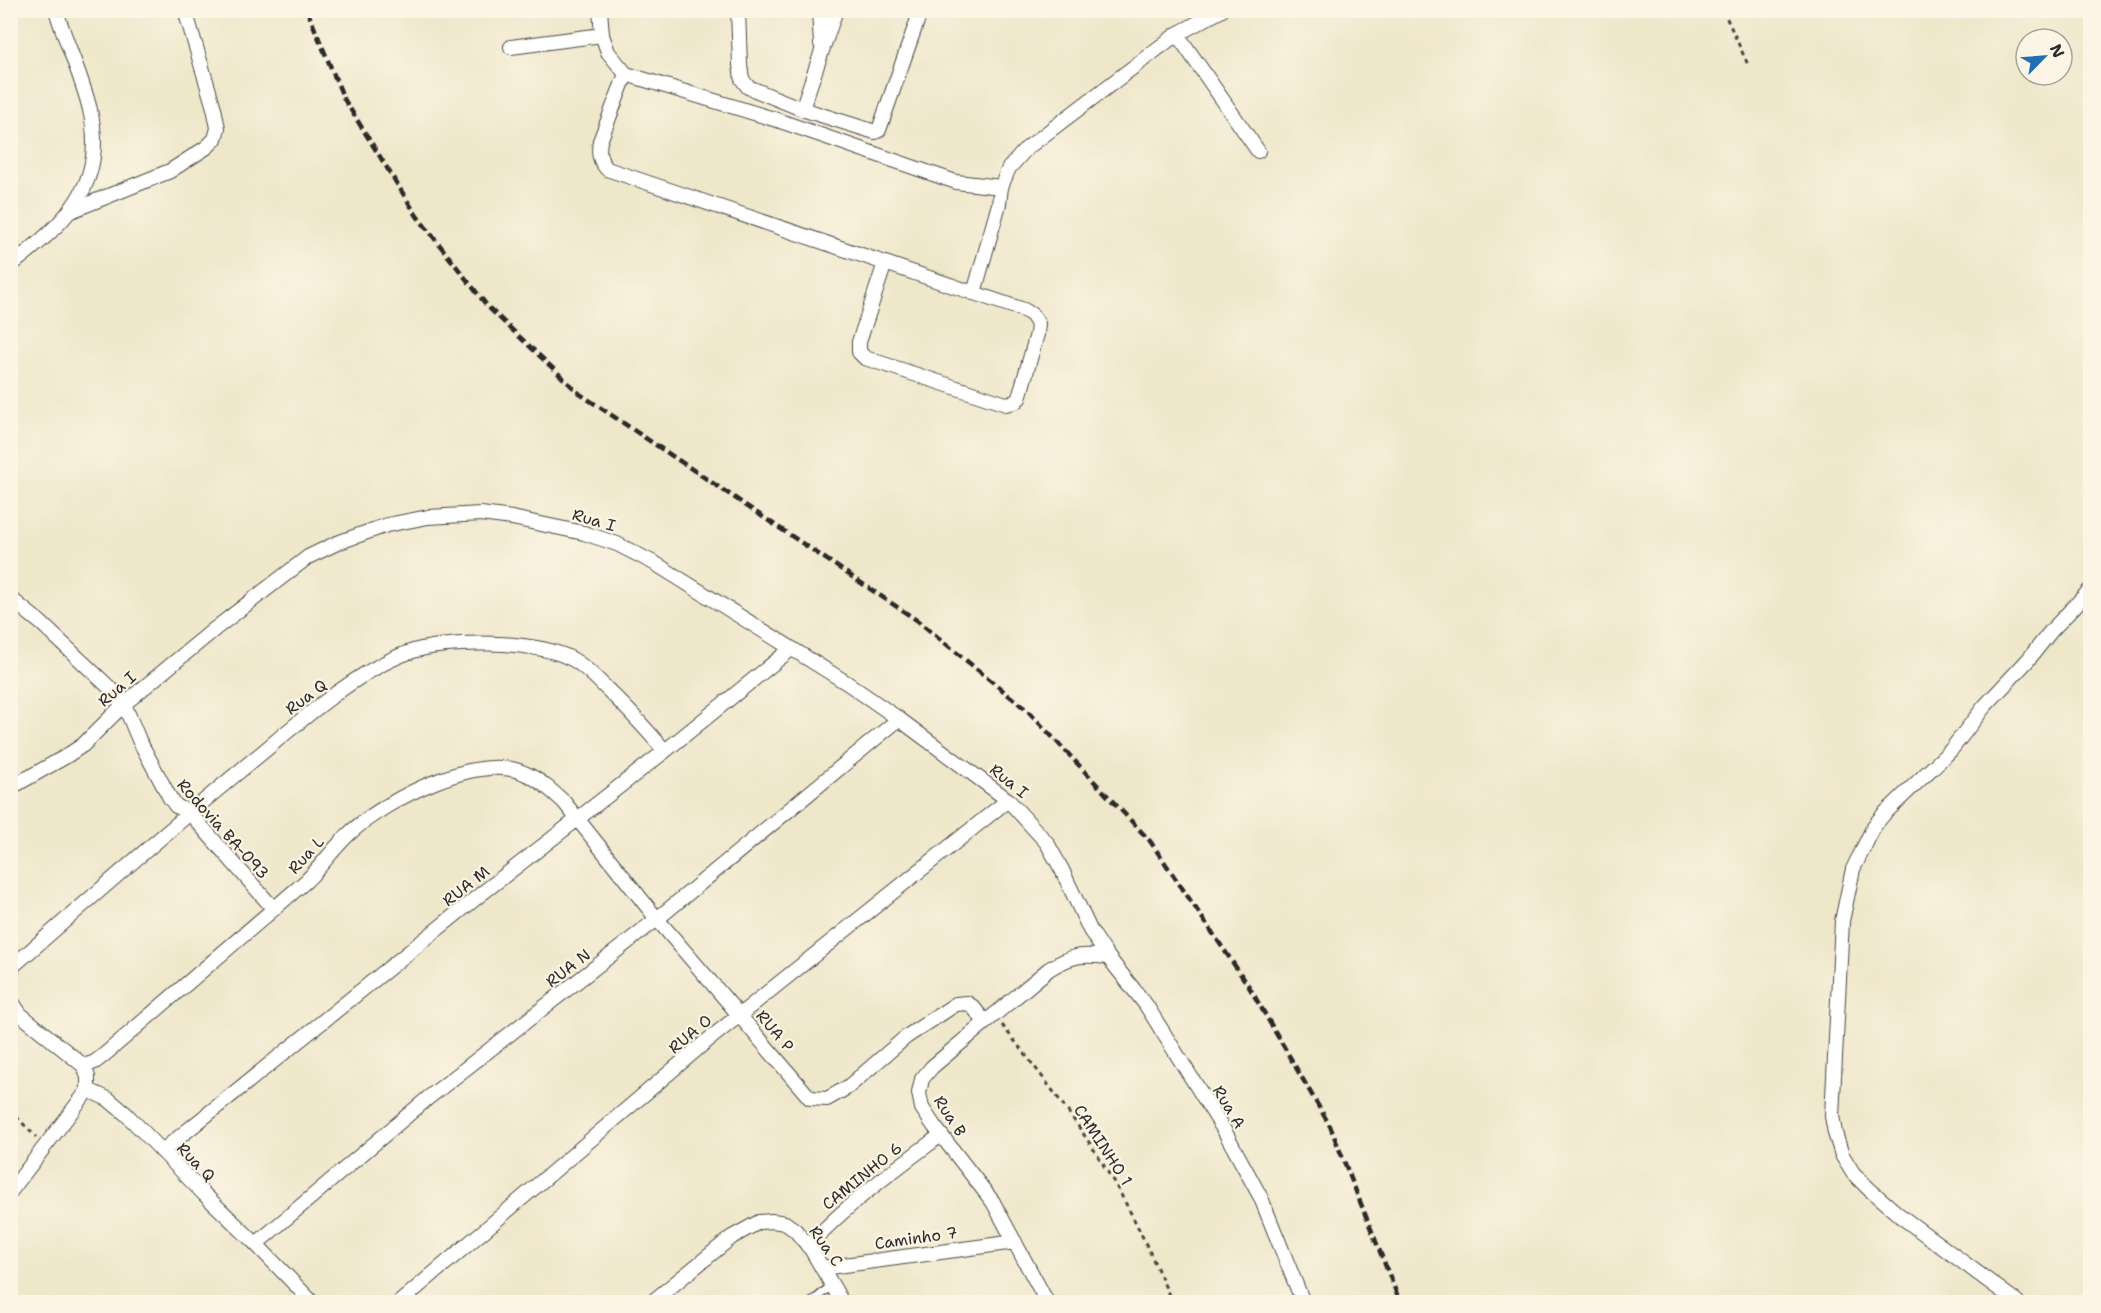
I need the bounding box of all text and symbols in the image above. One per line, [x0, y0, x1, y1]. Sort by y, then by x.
north arrow [2014, 27, 2074, 87]
text: N [2045, 41, 2069, 61]
street label: Rua I [570, 504, 618, 536]
street label: Rua I [94, 667, 141, 711]
street label: Rua Q [281, 675, 331, 719]
street label: Rua I [985, 759, 1033, 803]
street label: Rodovia BA-093 [172, 774, 274, 884]
street label: Rua L [283, 832, 329, 878]
street label: RUA M [438, 861, 494, 911]
street label: RUA N [541, 944, 595, 992]
street label: RUA P [751, 1006, 799, 1056]
street label: RUA O [664, 1010, 716, 1058]
street label: Rua A [1208, 1082, 1250, 1132]
street label: Rua B [929, 1092, 971, 1140]
street label: CAMINHO 1 [1069, 1100, 1137, 1190]
street label: CAMINHO 6 [818, 1137, 906, 1215]
street label: Rua Q [172, 1138, 220, 1186]
street label: Rua C [804, 1222, 848, 1271]
street label: Caminho 7 [873, 1222, 959, 1254]

